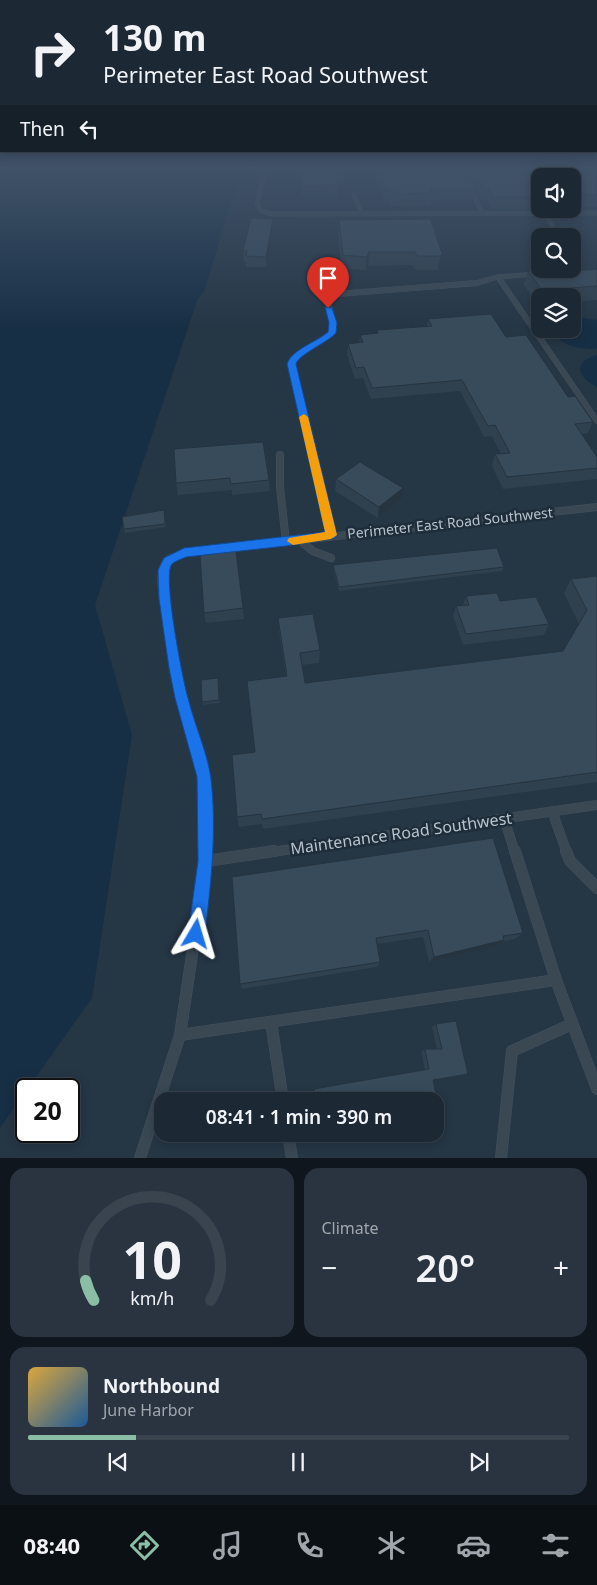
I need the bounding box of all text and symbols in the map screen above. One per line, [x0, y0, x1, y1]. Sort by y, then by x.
text: 130 m [103, 14, 206, 61]
icon: right [20, 20, 85, 85]
text: Perimeter East Road Southwest [103, 59, 428, 89]
icon: left [75, 115, 103, 143]
text: Then [20, 116, 65, 142]
map controls [531, 168, 581, 338]
button: sound [531, 168, 581, 218]
button: search [531, 228, 581, 278]
pin [307, 257, 349, 308]
icon: arrive [314, 264, 342, 292]
button: layers [531, 288, 581, 338]
street label: Perimeter East Road Southwest [346, 502, 554, 543]
street label: Maintenance Road Southwest [289, 807, 513, 859]
position arrow [169, 907, 221, 959]
speed limit sign: 20 [15, 1078, 80, 1143]
text: 08:41 · 1 min · 390 m [206, 1104, 392, 1130]
text: Climate [322, 1217, 379, 1239]
text: 10 [122, 1223, 182, 1294]
text: 20° [415, 1241, 475, 1293]
text: − [322, 1248, 338, 1286]
text: + [553, 1248, 569, 1286]
text: km/h [130, 1286, 174, 1310]
text: Northbound [103, 1373, 220, 1399]
text: June Harbor [103, 1399, 194, 1421]
icon: previous [104, 1448, 132, 1476]
icon: pause [284, 1448, 312, 1476]
icon: next [465, 1448, 493, 1476]
icon: directions [127, 1528, 162, 1563]
icon: music [210, 1528, 245, 1563]
icon: phone [292, 1528, 327, 1563]
icon: climate [374, 1528, 409, 1563]
icon: car [456, 1528, 491, 1563]
icon: filters [538, 1528, 573, 1563]
text: 08:40 [24, 1530, 80, 1560]

